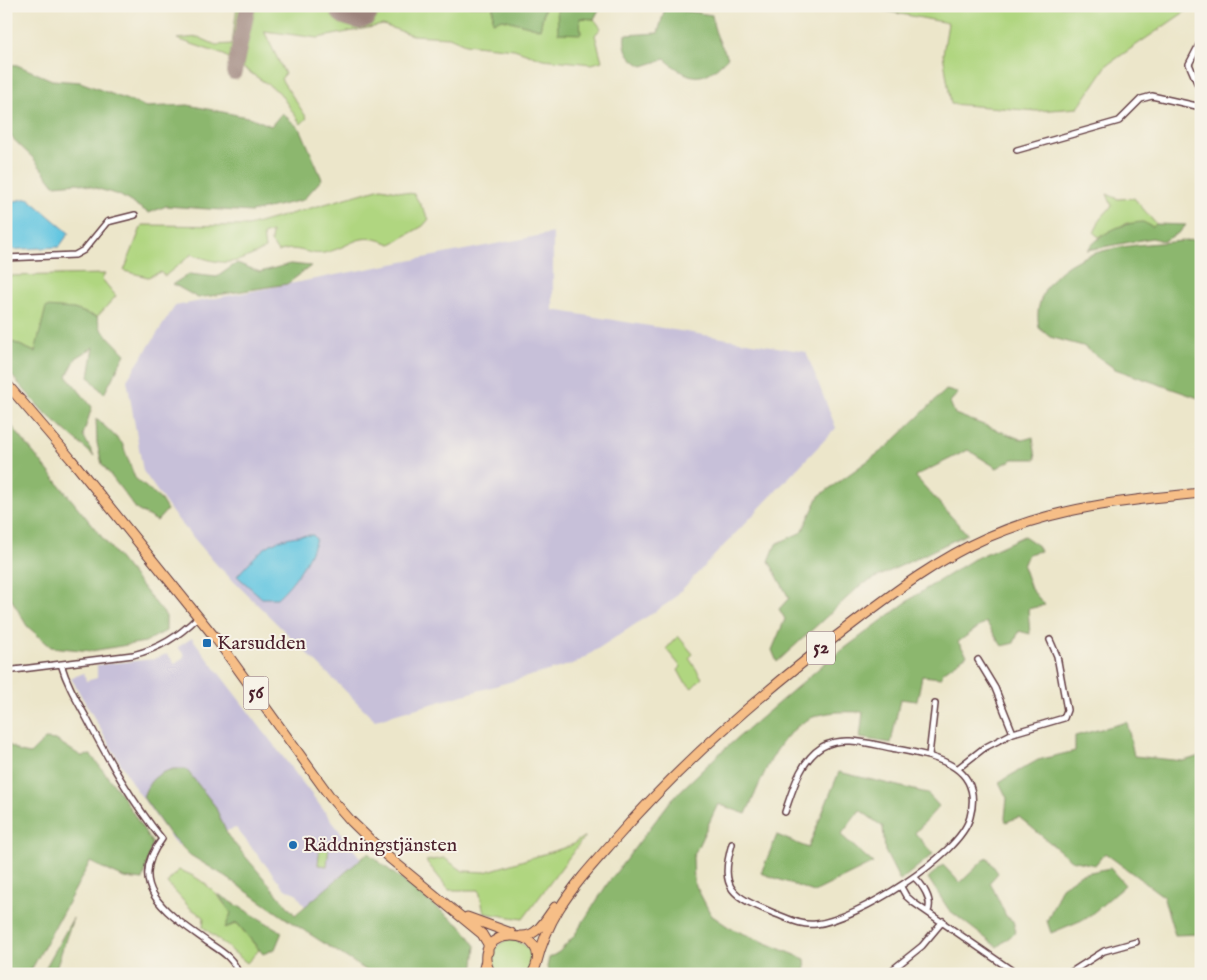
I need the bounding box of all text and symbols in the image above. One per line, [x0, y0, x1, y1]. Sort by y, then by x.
place label: Karsudden [217, 631, 306, 656]
road number: 52 [807, 632, 835, 664]
marker: Karsudden [201, 637, 213, 649]
road number: 56 [244, 676, 268, 710]
place label: Räddningstjänsten [303, 833, 458, 858]
marker: Räddningstjänsten [287, 839, 299, 851]

